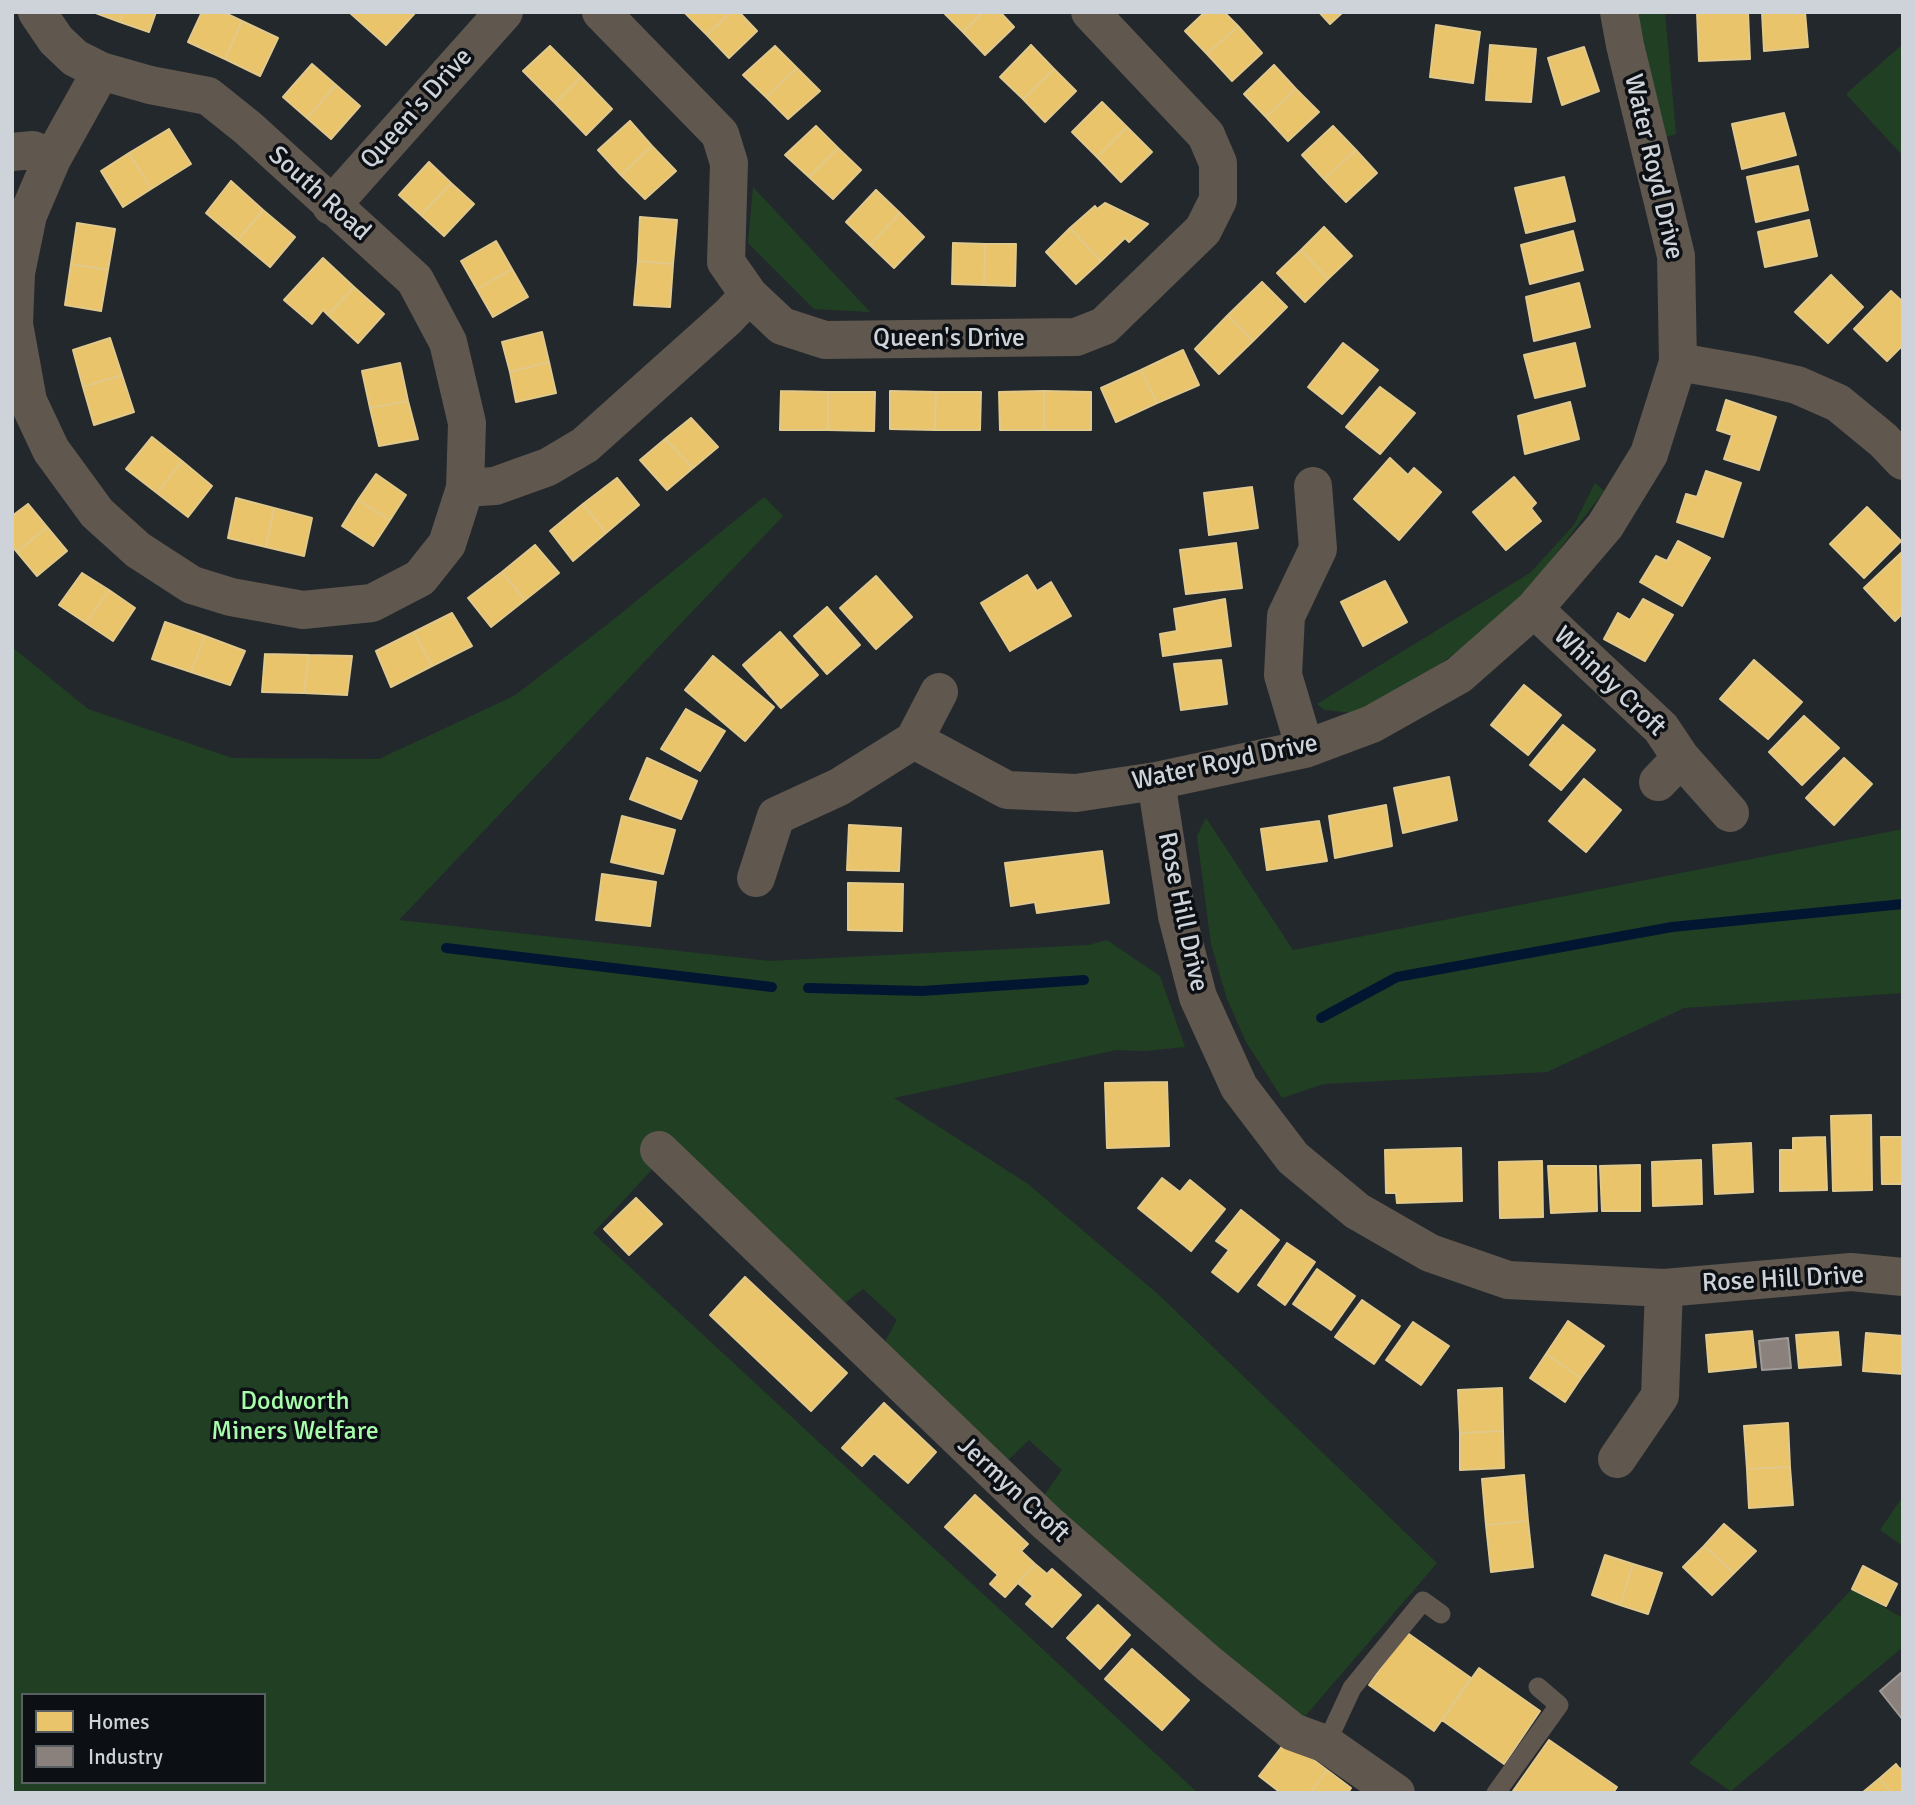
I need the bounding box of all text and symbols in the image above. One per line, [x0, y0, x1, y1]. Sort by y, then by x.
street label: Queen's Drive [355, 42, 479, 176]
street label: Water Royd Drive [1617, 71, 1689, 263]
street label: South Road [261, 140, 377, 248]
street label: Queen's Drive [873, 323, 1025, 355]
street label: Whinby Croft [1546, 621, 1672, 743]
street label: Water Royd Drive [1129, 728, 1321, 798]
street label: Rose Hill Drive [1150, 829, 1214, 995]
street label: Rose Hill Drive [1701, 1260, 1865, 1300]
park label: Dodworth Miners Welfare [211, 1386, 379, 1448]
street label: Jermyn Croft [951, 1430, 1075, 1550]
legend [21, 1693, 266, 1784]
text: Homes [88, 1709, 150, 1735]
text: Industry [88, 1744, 163, 1770]

